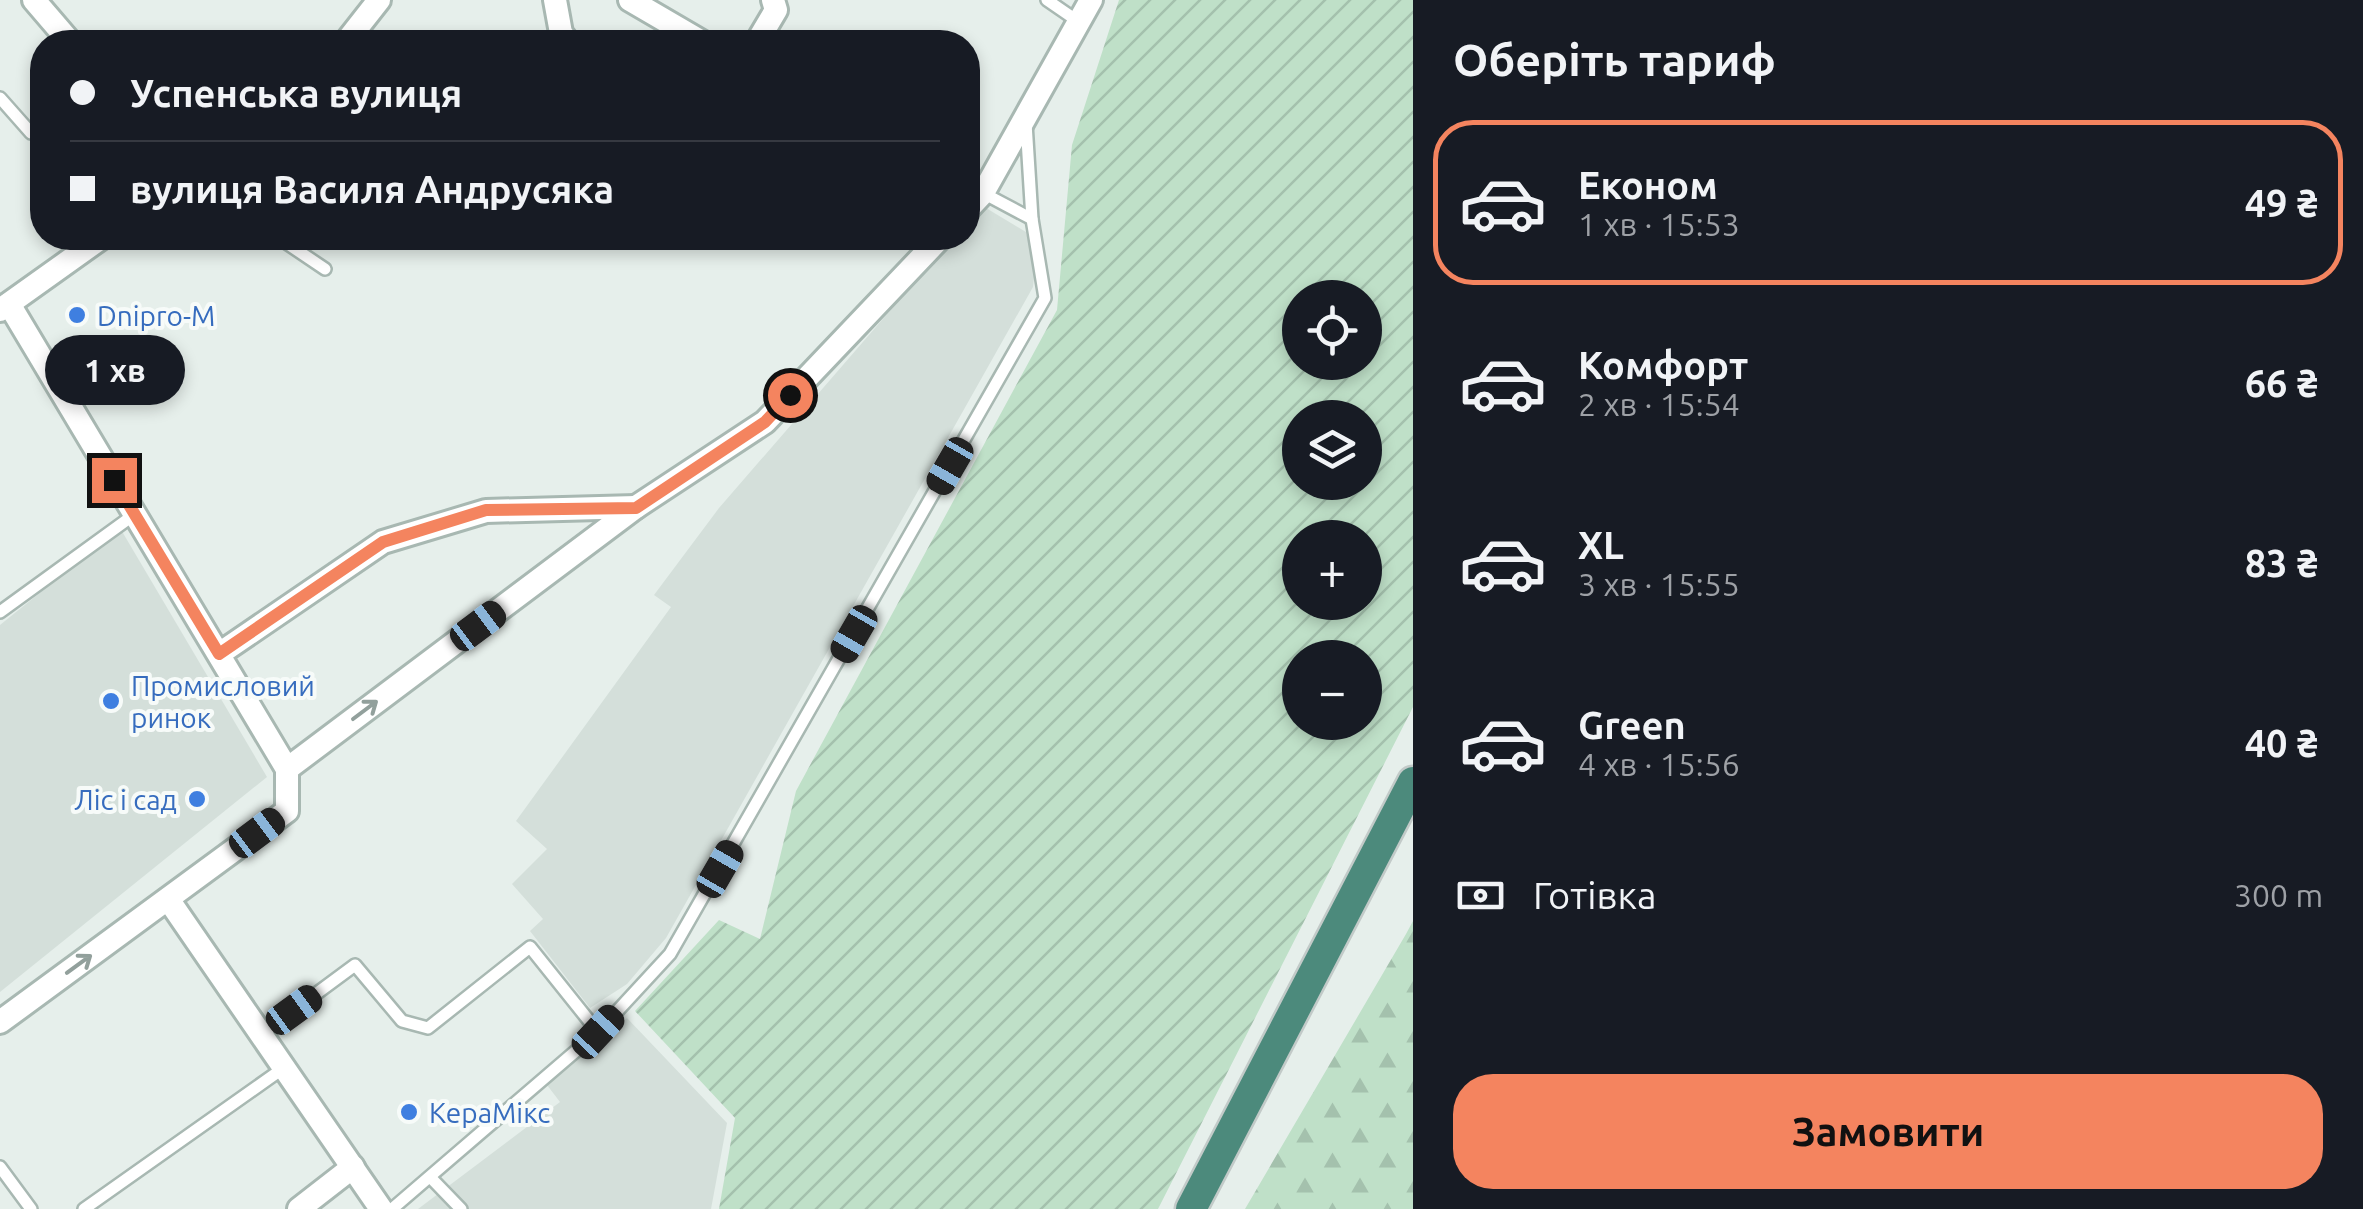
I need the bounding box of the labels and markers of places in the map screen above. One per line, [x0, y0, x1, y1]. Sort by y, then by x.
place label: Dnipro-M [97, 300, 215, 331]
marker: Dnipro-M [66, 304, 88, 326]
place label: Промисловий ринок [131, 670, 315, 733]
marker: Промисловий ринок [100, 690, 122, 712]
place label: Ліс і сад [74, 784, 177, 815]
marker: Ліс і сад [186, 788, 208, 810]
place label: КераМікс [429, 1097, 550, 1128]
marker: КераМікс [398, 1101, 420, 1123]

